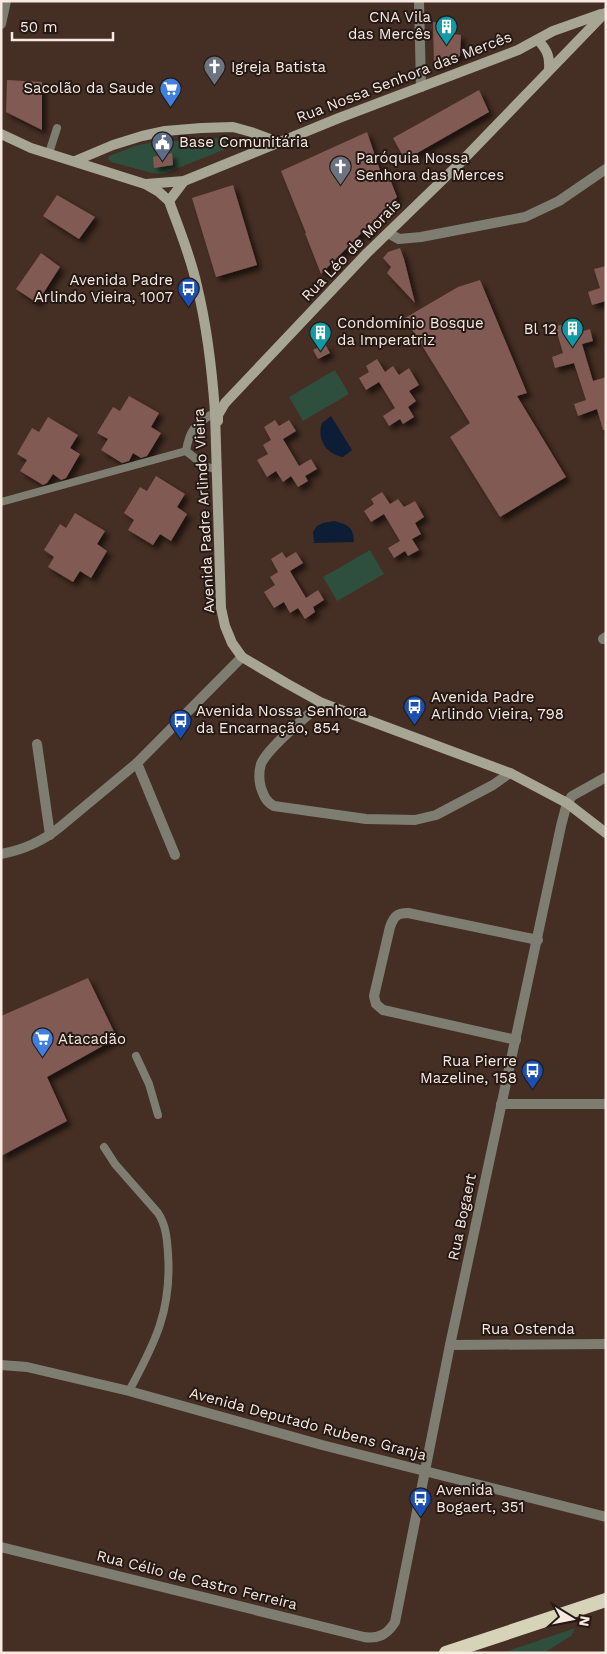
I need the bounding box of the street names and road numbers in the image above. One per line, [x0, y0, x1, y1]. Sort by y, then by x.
street label: Rua Nossa Senhora das Mercês [294, 27, 514, 127]
street label: Rua Léo de Morais [298, 195, 404, 305]
street label: Avenida Padre Arlindo Vieira [190, 407, 218, 614]
street label: Rua Bogaert [444, 1171, 480, 1262]
street label: Rua Ostenda [481, 1320, 575, 1338]
street label: Avenida Deputado Rubens Granja [187, 1384, 429, 1464]
street label: Rua Célio de Castro Ferreira [95, 1546, 300, 1614]

